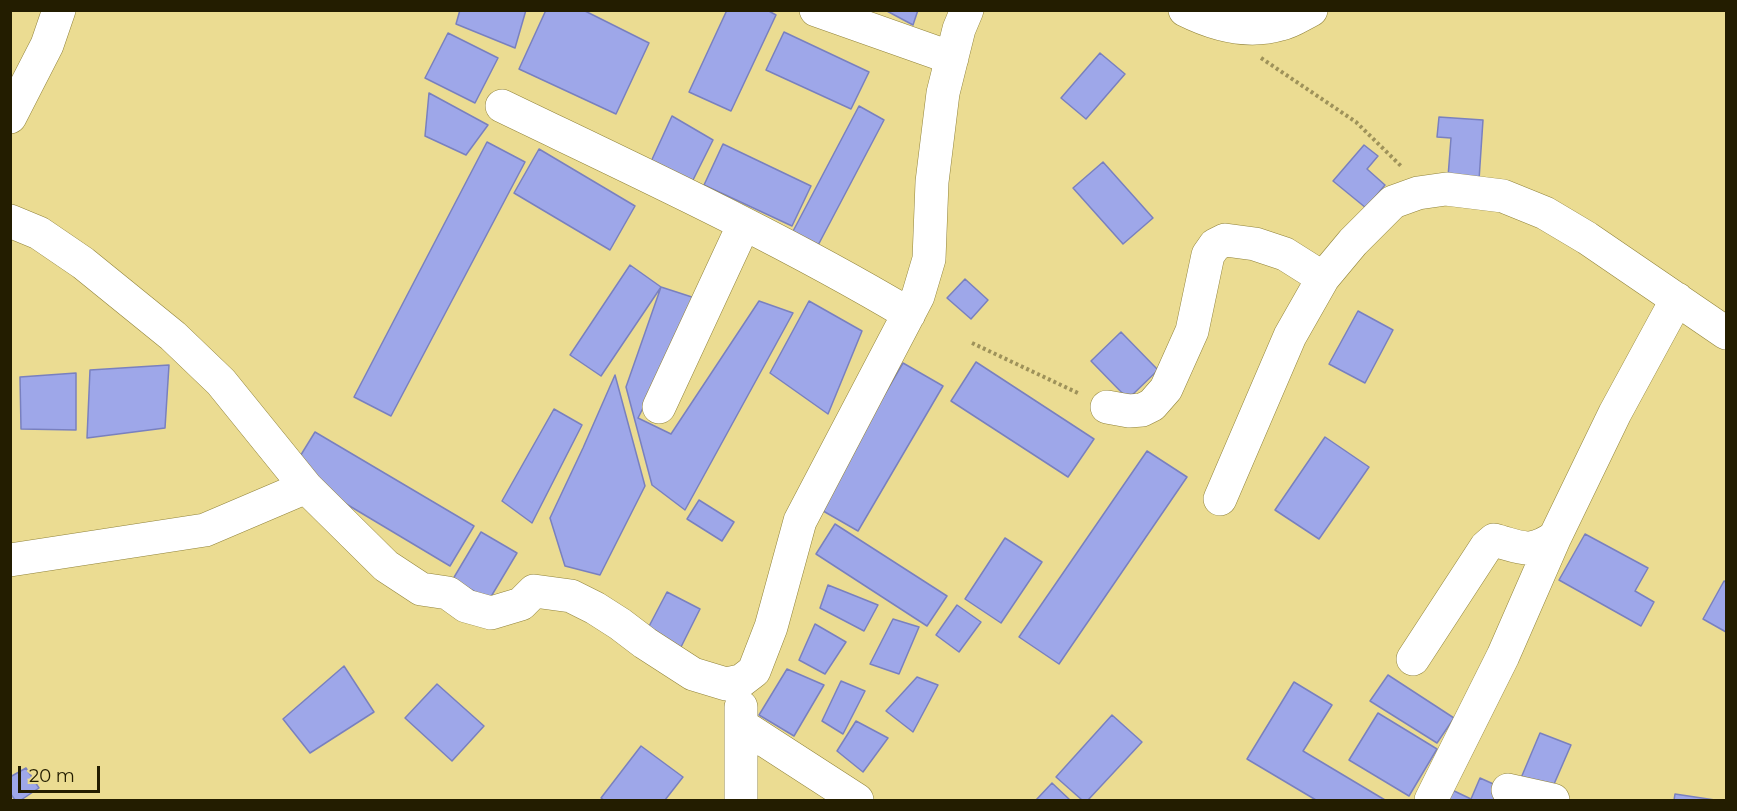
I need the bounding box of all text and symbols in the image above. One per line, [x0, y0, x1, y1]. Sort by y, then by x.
scale bar [21, 754, 104, 792]
text: 20 m [29, 765, 75, 787]

